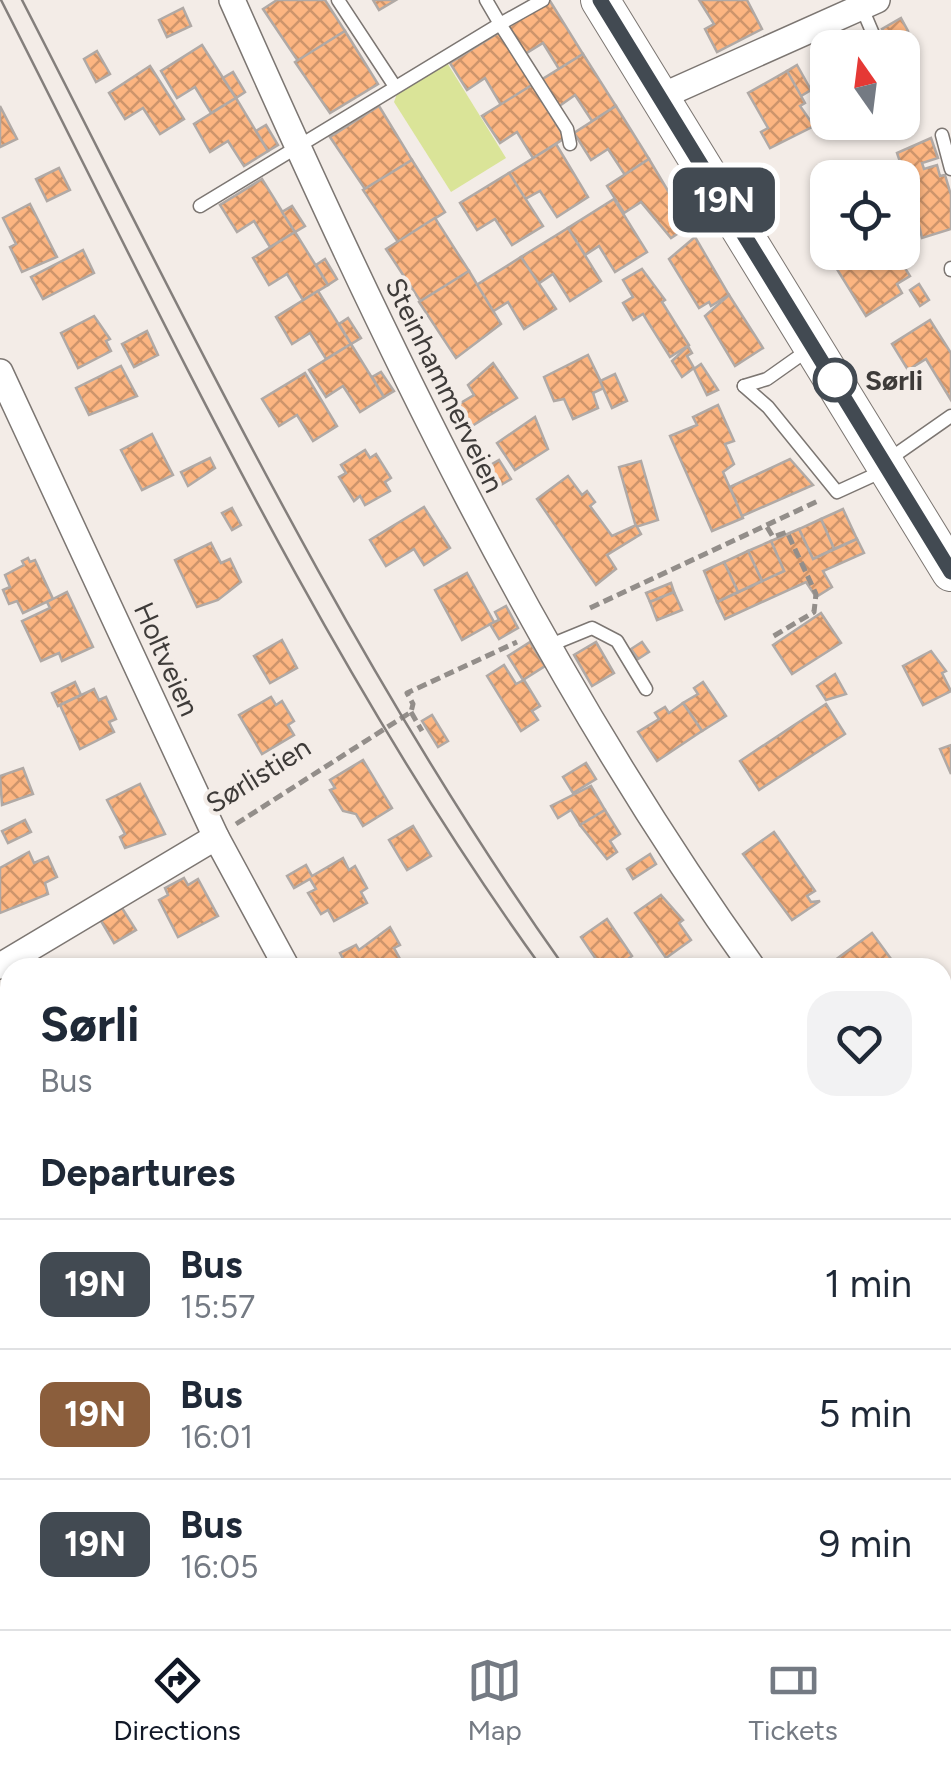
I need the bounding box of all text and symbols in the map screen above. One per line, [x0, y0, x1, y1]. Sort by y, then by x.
north arrow [810, 30, 920, 140]
map controls [810, 30, 920, 270]
button: locate [810, 160, 920, 270]
line badge: 19N [666, 168, 782, 232]
text: 19N [693, 179, 755, 221]
street label: Steinhammerveien [378, 272, 512, 498]
marker: Sørli [814, 359, 856, 401]
place label: Sørli [865, 363, 923, 397]
street label: Holtveien [127, 597, 207, 721]
street label: Sørlistien [200, 730, 316, 820]
button: heart [807, 991, 912, 1096]
text: Sørli [40, 995, 139, 1053]
text: Bus [40, 1062, 92, 1100]
text: Departures [40, 1150, 235, 1196]
text: Bus [180, 1242, 243, 1288]
text: 1 min [825, 1261, 912, 1307]
text: 19N [64, 1263, 126, 1305]
text: 15:57 [180, 1288, 255, 1326]
text: Bus [180, 1372, 243, 1418]
text: 5 min [818, 1391, 912, 1437]
text: 19N [64, 1393, 126, 1435]
text: 16:01 [180, 1418, 253, 1456]
text: Bus [180, 1502, 243, 1548]
text: 9 min [819, 1521, 912, 1567]
text: 19N [64, 1523, 126, 1565]
text: 16:05 [180, 1548, 258, 1586]
tab: Directions [113, 1653, 241, 1747]
tab: Map [467, 1653, 522, 1747]
tab: Tickets [749, 1653, 838, 1747]

